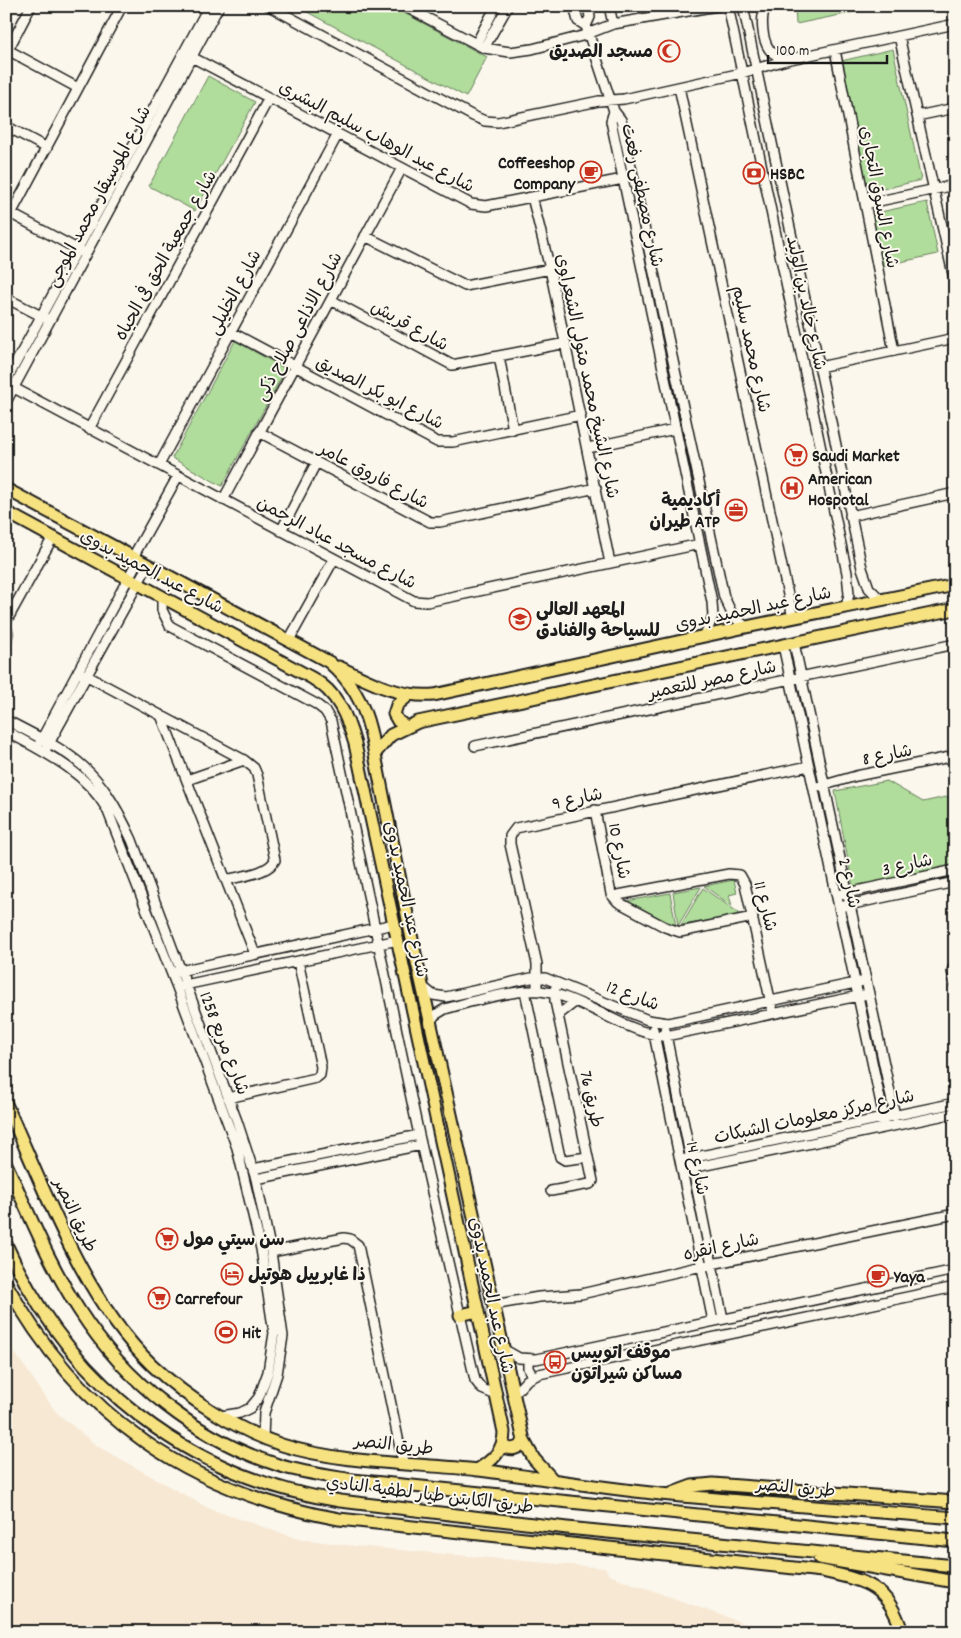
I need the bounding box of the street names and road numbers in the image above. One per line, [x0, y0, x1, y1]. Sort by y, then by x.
street label: شارع عبد الوهاب سليم البشرى [273, 76, 478, 201]
street label: شارع الموسيقار محمد الموجى [42, 102, 159, 292]
street label: شارع مصطفى رفعت [613, 121, 668, 270]
street label: شارع السوق التجارى [851, 124, 904, 271]
street label: شارع جمعية الحق فى الحياه [108, 165, 225, 346]
street label: شارع خالد بن الوليد [778, 234, 831, 373]
street label: شارع الخليلى [203, 246, 269, 340]
street label: شارع الاذاعى صلاح ذكى [250, 248, 350, 406]
street label: شارع الشيخ محمد متولى الشعراوى [547, 252, 624, 501]
street label: شارع محمد سليم [724, 284, 775, 415]
street label: شارع قريش [366, 296, 452, 359]
street label: شارع ابو بكر الصديق [311, 351, 447, 437]
street label: شارع فاروق عامر [312, 437, 432, 517]
street label: شارع مسجد عباد الرحمن [252, 491, 420, 597]
street label: شارع عبد الحميد بدوى [75, 525, 227, 622]
street label: شارع عبد الحميد بدوى [673, 582, 834, 639]
street label: شارع مصر للتعمير [644, 656, 779, 708]
street label: شارع 8 [860, 739, 915, 774]
street label: شارع 9 [550, 783, 605, 818]
street label: شارع عبد الحميد بدوى [376, 819, 433, 980]
street label: شارع 10 [600, 821, 635, 882]
street label: شارع 3 [880, 849, 935, 884]
street label: شارع 2 [830, 856, 865, 911]
street label: شارع 11 [745, 879, 782, 934]
street label: شارع 12 [602, 976, 662, 1019]
street label: شارع مربع 1258 [191, 989, 254, 1099]
street label: طريق 76 [571, 1069, 608, 1130]
street label: شارع مركز معلومات الشبكات [712, 1085, 917, 1152]
street label: شارع 14 [678, 1139, 713, 1198]
street label: طريق النصر [45, 1173, 102, 1257]
street label: شارع عبد الحميد بدوى [461, 1215, 518, 1376]
street label: شارع انقره [681, 1228, 762, 1269]
street label: طريق النصر [351, 1430, 435, 1463]
street label: طريق الكابتن طيار لطفية النادي [325, 1471, 535, 1522]
street label: طريق النصر [753, 1473, 836, 1505]

